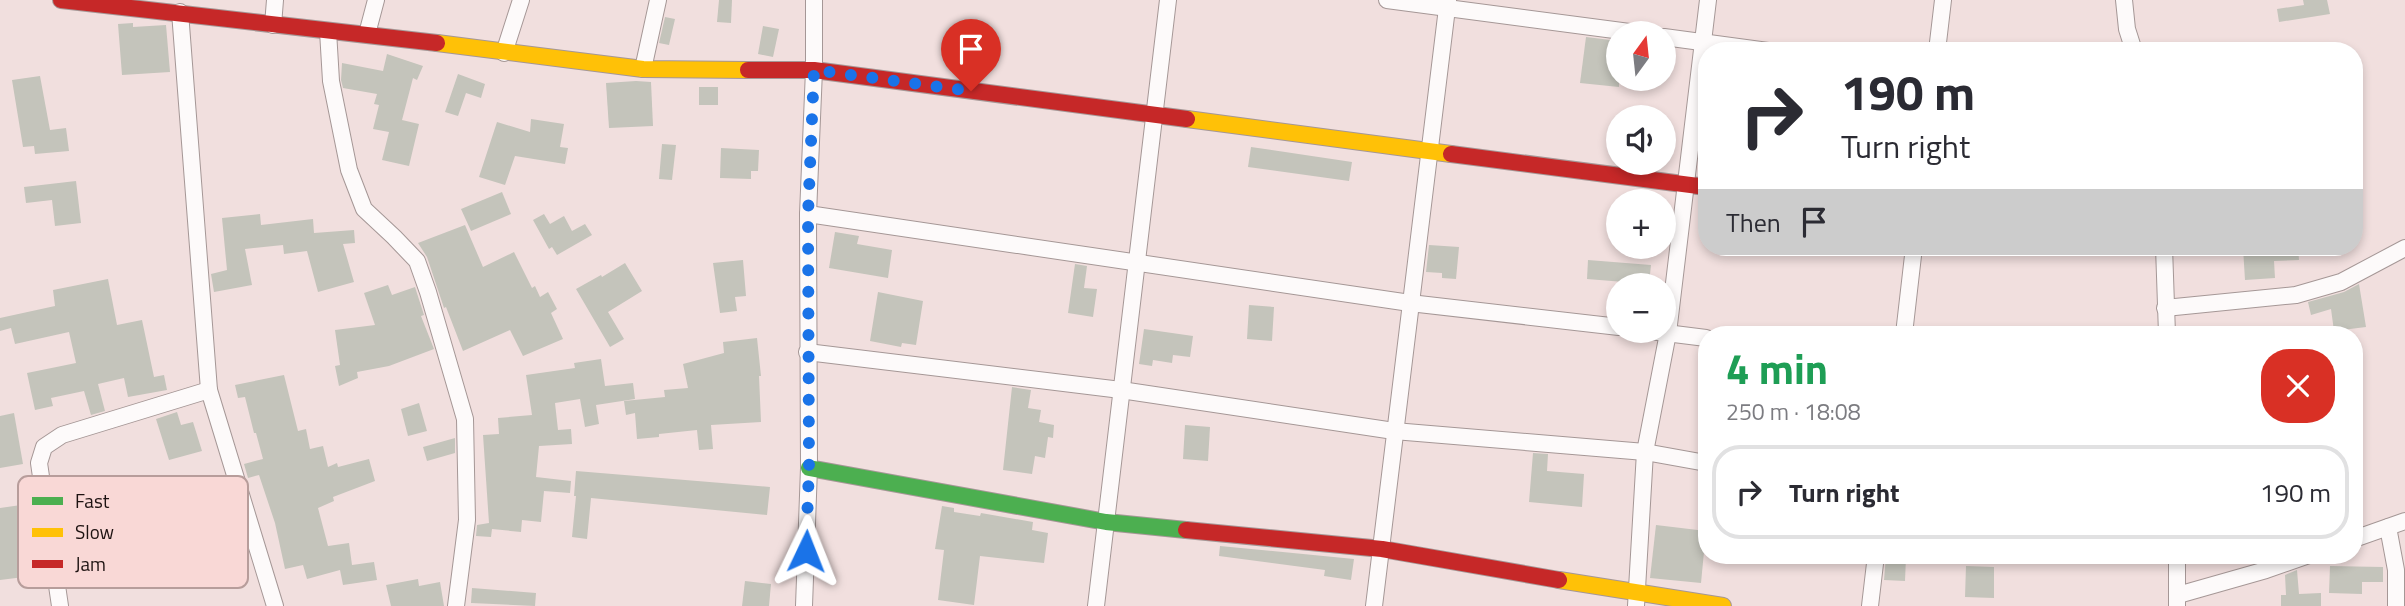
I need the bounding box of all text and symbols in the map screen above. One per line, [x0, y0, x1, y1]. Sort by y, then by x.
pin [941, 19, 1001, 91]
north arrow [1606, 21, 1676, 91]
map controls [1606, 21, 1676, 343]
icon: arrive [952, 30, 990, 68]
text: 190 m [1841, 54, 1975, 129]
icon: right [1726, 70, 1817, 161]
button: sound [1606, 105, 1676, 175]
text: Turn right [1841, 122, 1970, 170]
button: + [1606, 189, 1676, 259]
text: Then [1726, 203, 1781, 242]
icon: arrive [1795, 203, 1833, 241]
button: − [1606, 273, 1676, 343]
text: 4 min [1726, 336, 1828, 400]
button: close [2261, 349, 2335, 423]
text: 250 m · 18:08 [1726, 394, 1861, 429]
icon: right [1730, 473, 1768, 511]
text: Turn right [1789, 473, 1900, 512]
text: 190 m [2260, 473, 2331, 512]
legend [18, 476, 248, 588]
text: Fast [75, 486, 110, 515]
position arrow [769, 514, 843, 588]
text: Slow [75, 517, 114, 546]
text: Jam [75, 549, 106, 578]

